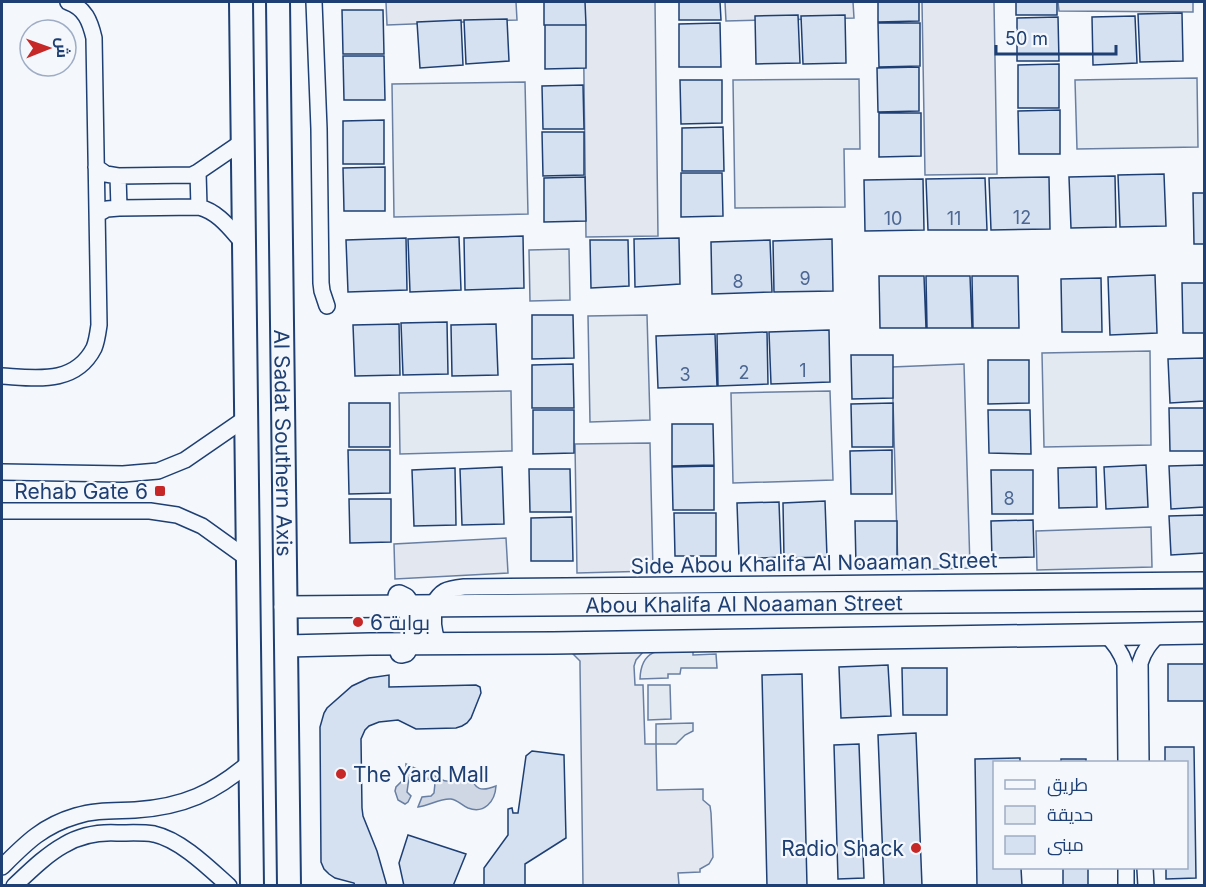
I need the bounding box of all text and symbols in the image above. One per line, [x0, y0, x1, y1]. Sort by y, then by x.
north arrow [18, 18, 78, 78]
scale bar [996, 18, 1116, 56]
text: 50 m [1005, 28, 1048, 49]
text: ش [53, 37, 73, 58]
house number: 12 [1013, 207, 1031, 228]
house number: 10 [884, 208, 902, 229]
house number: 11 [947, 208, 961, 229]
house number: 9 [799, 268, 811, 289]
house number: 8 [732, 271, 744, 292]
street label: Al Sadat Southern Axis [270, 329, 297, 557]
house number: 1 [799, 360, 807, 381]
house number: 2 [739, 362, 749, 383]
house number: 3 [679, 364, 691, 385]
place label: Rehab Gate 6 [14, 479, 148, 504]
marker: Rehab Gate 6 [153, 484, 167, 498]
house number: 8 [1003, 488, 1015, 509]
street label: Side Abou Khalifa Al Noaaman Street [630, 547, 998, 579]
street label: Abou Khalifa Al Noaaman Street [585, 590, 903, 617]
place label: بوابة 6 [370, 610, 430, 635]
marker: بوابة 6 [351, 615, 365, 629]
legend [993, 761, 1188, 869]
place label: The Yard Mall [353, 762, 489, 787]
marker: The Yard Mall [334, 767, 348, 781]
text: طريق [1047, 774, 1088, 797]
text: حديقة [1047, 804, 1093, 825]
text: مبنى [1047, 834, 1084, 856]
place label: Radio Shack [781, 836, 904, 861]
marker: Radio Shack [909, 841, 923, 855]

